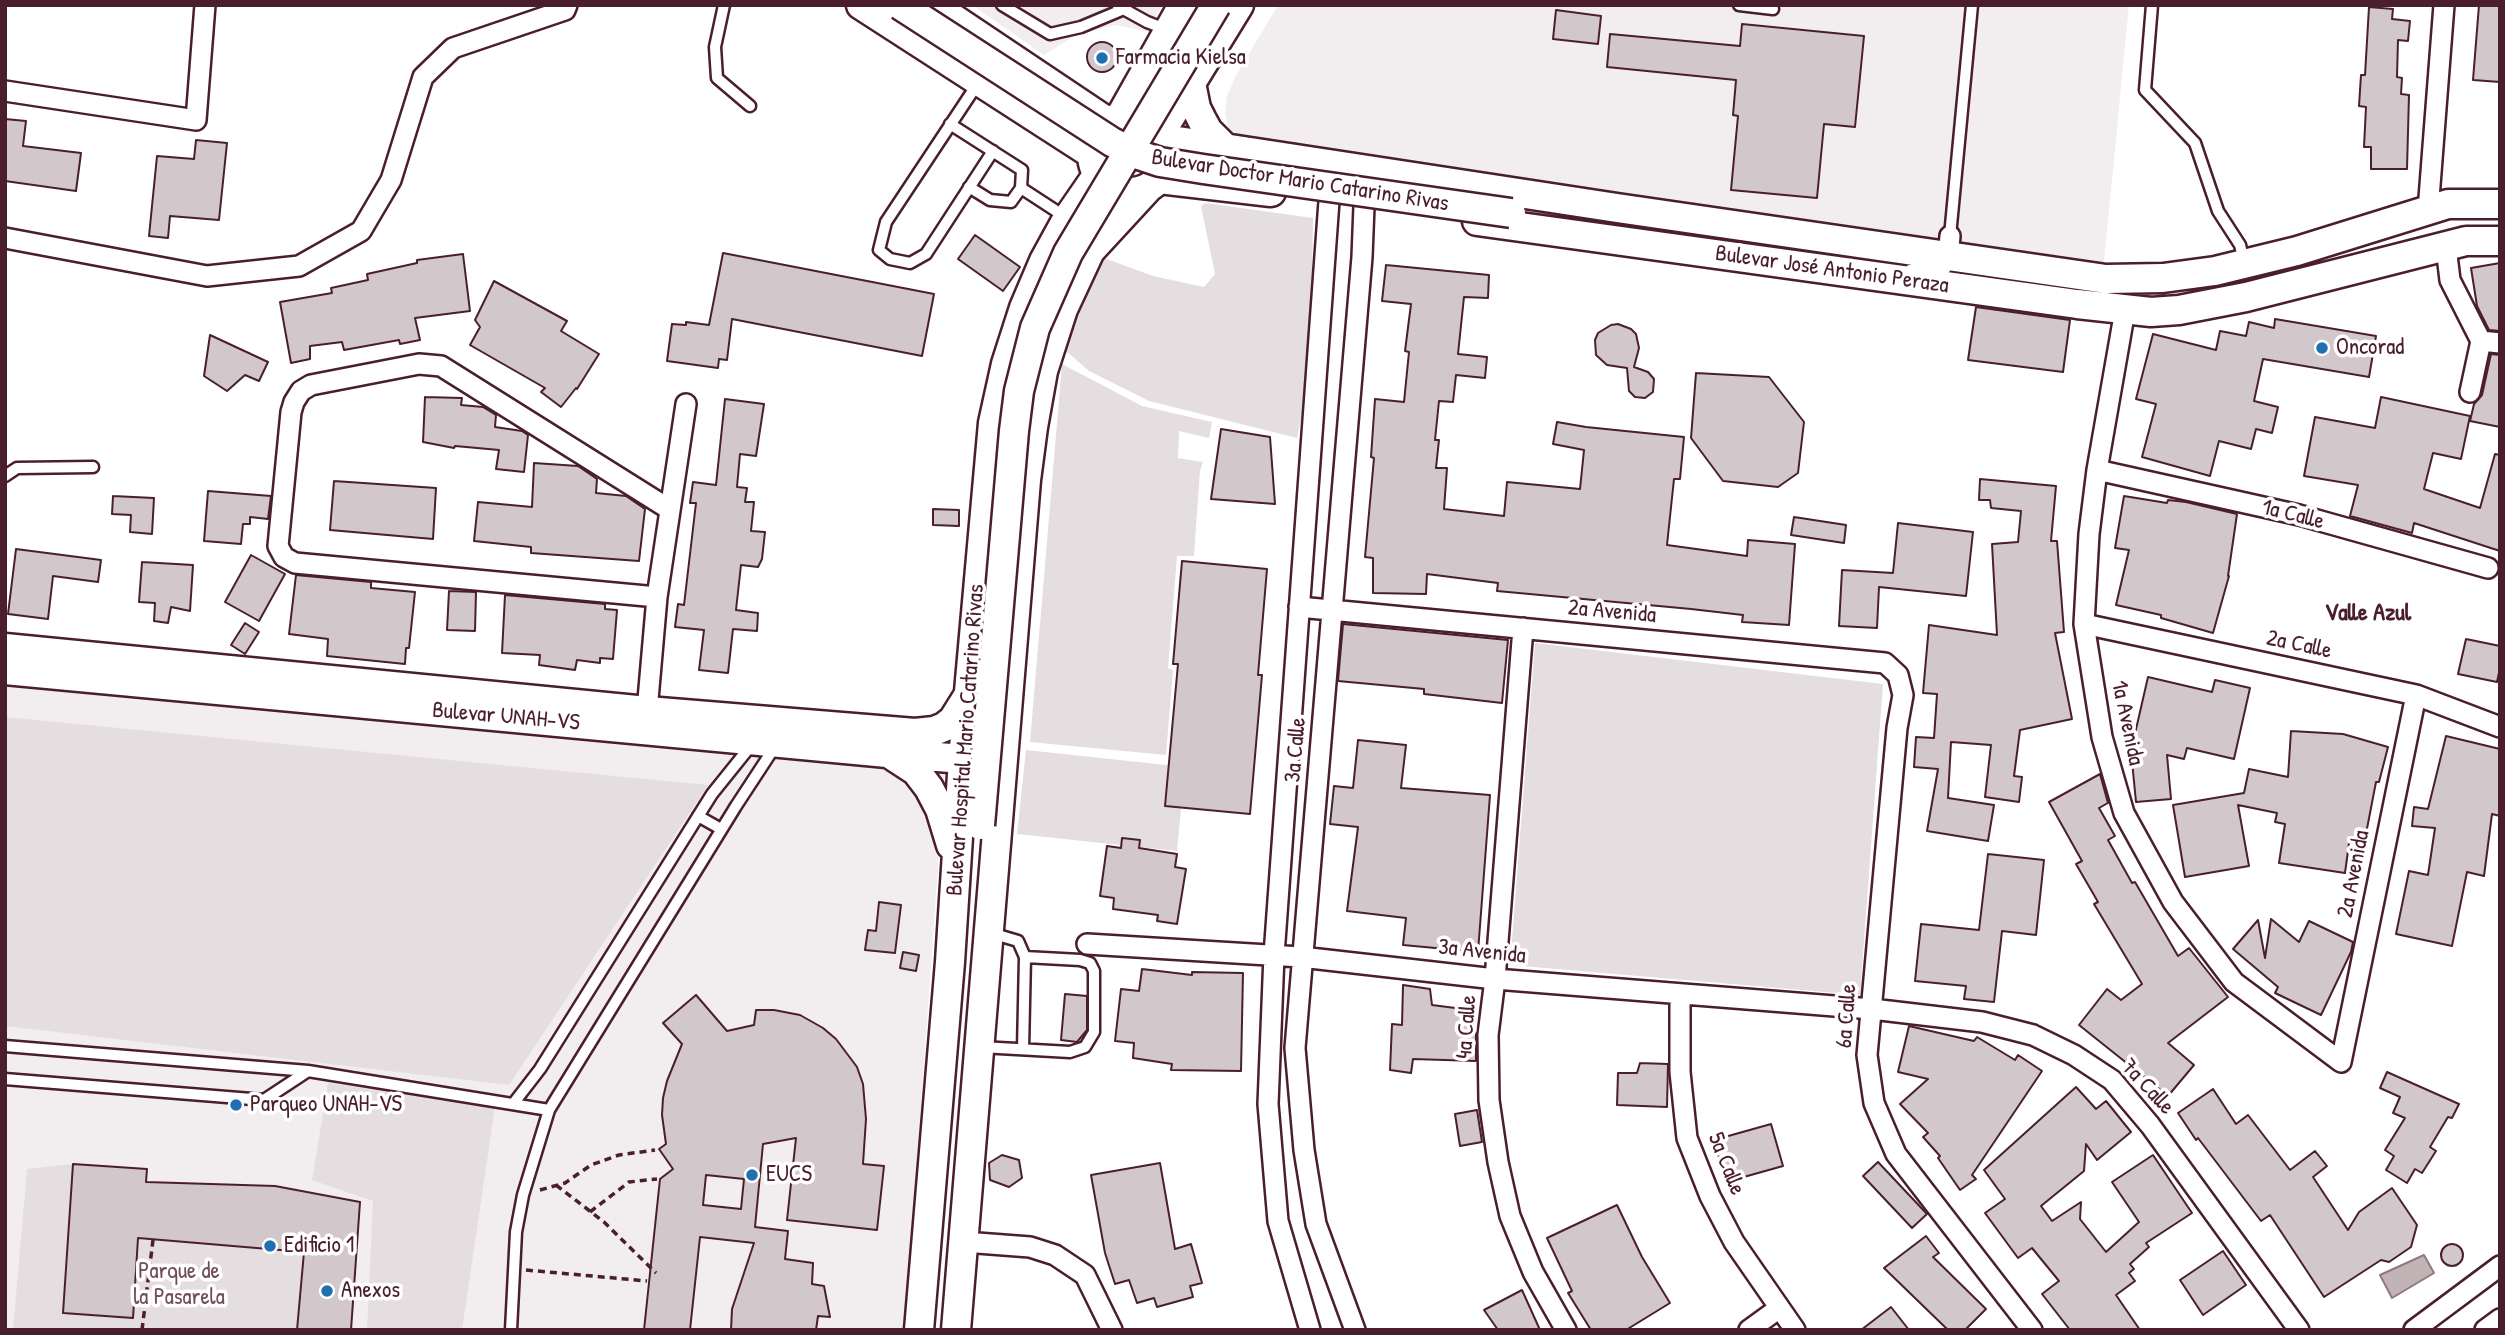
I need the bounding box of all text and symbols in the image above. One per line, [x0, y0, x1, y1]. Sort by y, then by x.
place label: Farmacia Kielsa [1116, 44, 1246, 72]
marker: Farmacia Kielsa [1094, 50, 1110, 66]
street label: Bulevar Doctor Mario Catarino Rivas [1150, 144, 1450, 218]
street label: Bulevar José Antonio Peraza [1714, 240, 1950, 300]
place label: Oncorad [2336, 334, 2404, 362]
marker: Oncorad [2314, 340, 2330, 356]
street label: 1a Calle [2259, 494, 2327, 536]
street label: Bulevar Hospital Mario Catarino Rivas [941, 583, 991, 897]
street label: 2a Avenida [1567, 594, 1657, 630]
district label: Valle Azul [2325, 600, 2411, 628]
street label: 2a Calle [2264, 625, 2334, 665]
street label: 1a Avenida [2105, 678, 2149, 768]
street label: Bulevar UNAH-VS [431, 697, 581, 737]
street label: 3a Calle [1279, 716, 1313, 784]
street label: 2a Avenida [2332, 828, 2376, 920]
street label: 3a Avenida [1437, 934, 1527, 970]
street label: 6a Calle [1831, 983, 1863, 1049]
street label: 4a Calle [1451, 994, 1483, 1060]
street label: 7a Calle [2114, 1053, 2180, 1121]
place label: Parqueo UNAH-VS [250, 1091, 402, 1119]
marker: Parqueo UNAH-VS [228, 1097, 244, 1113]
street label: 5a Calle [1701, 1129, 1751, 1199]
place label: EUCS [766, 1161, 812, 1189]
marker: EUCS [744, 1167, 760, 1183]
place label: Edificio 1 [284, 1232, 354, 1260]
marker: Edificio 1 [262, 1238, 278, 1254]
park label: Parque de la Pasarela [133, 1258, 225, 1312]
place label: Anexos [341, 1277, 400, 1305]
marker: Anexos [319, 1283, 335, 1299]

